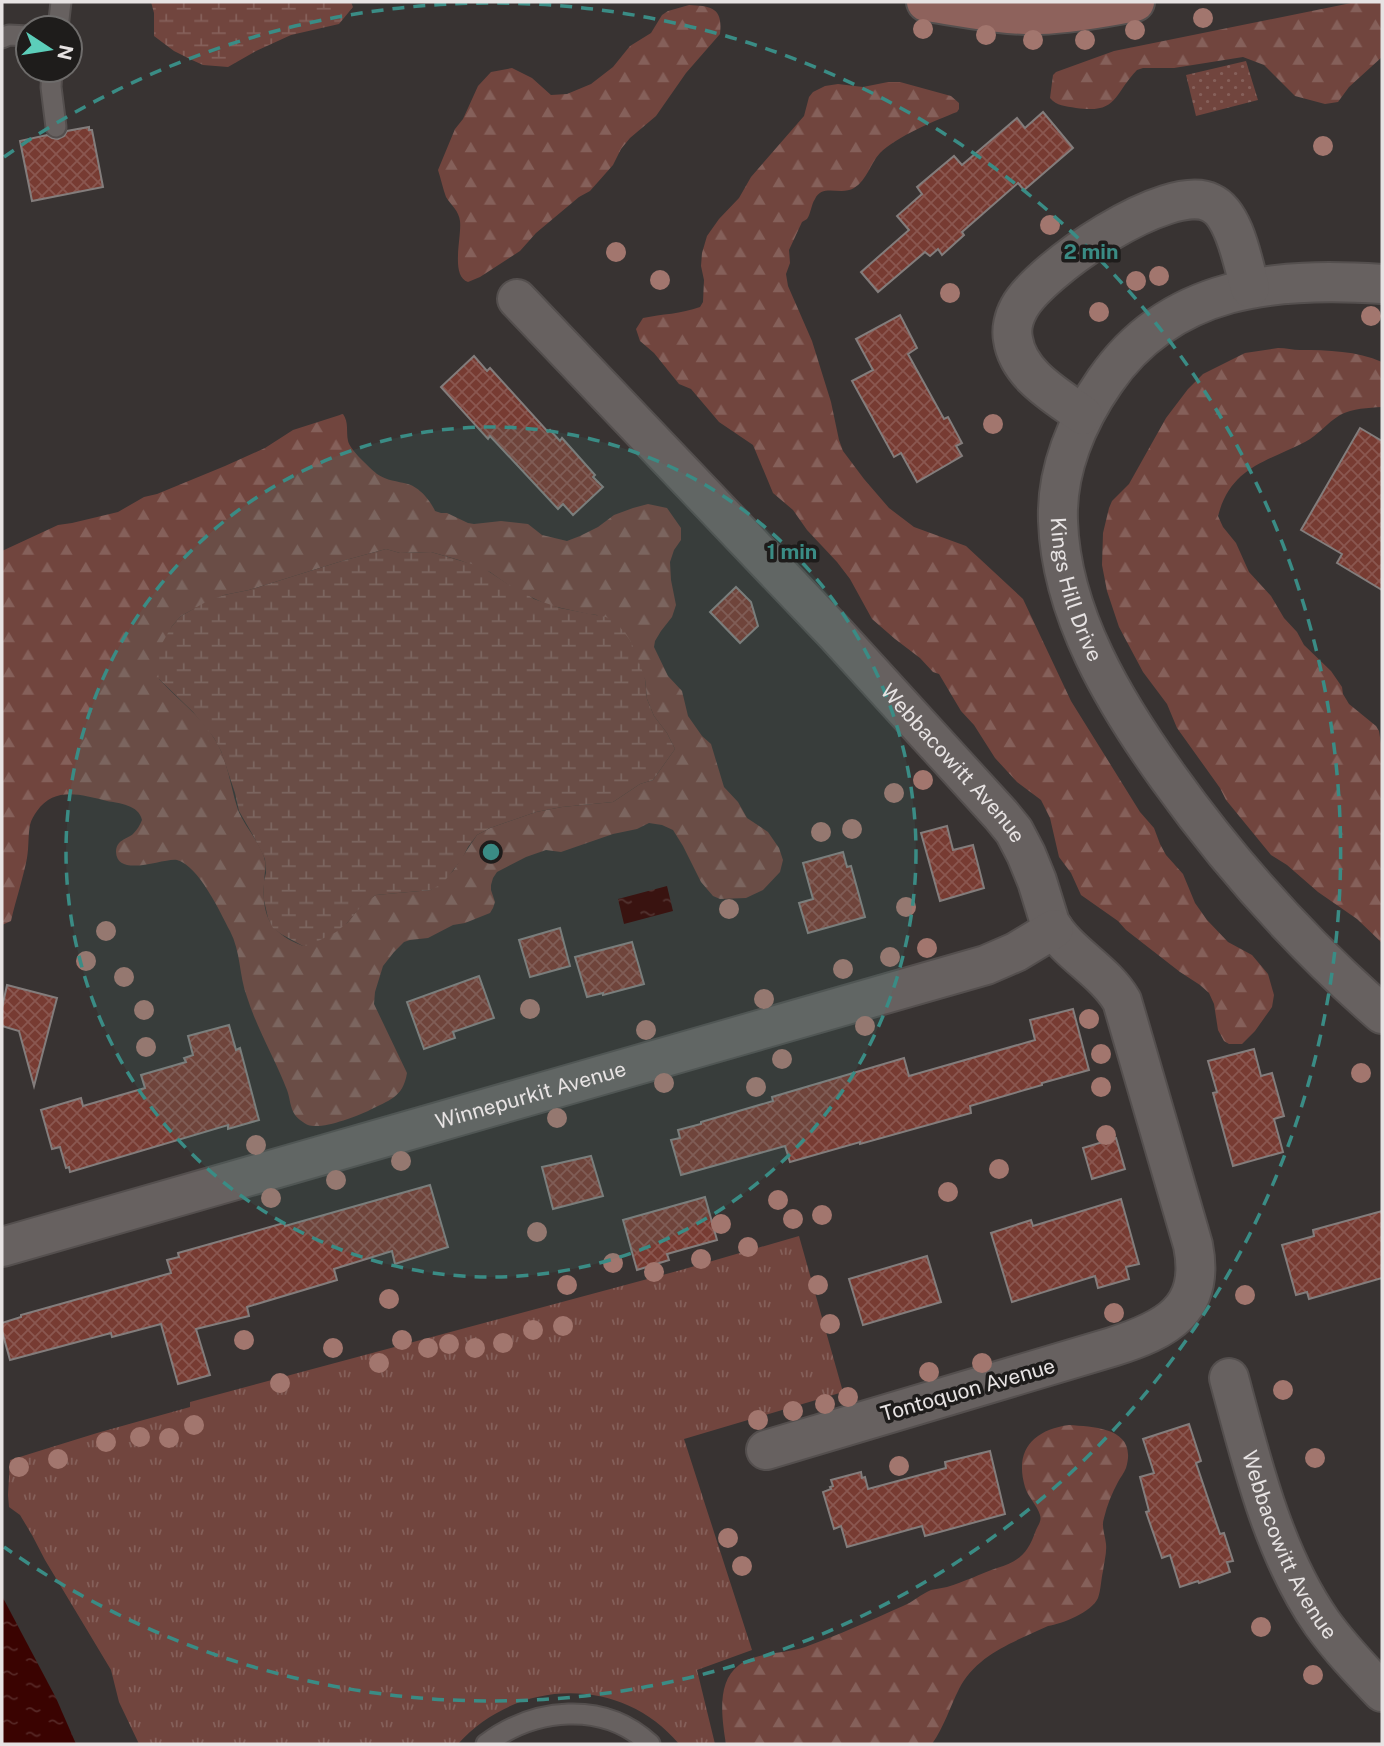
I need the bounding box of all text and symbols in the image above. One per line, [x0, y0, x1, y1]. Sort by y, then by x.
north arrow [14, 14, 84, 84]
text: N [53, 43, 78, 62]
text: 2 min [1063, 239, 1119, 264]
street label: Kings Hill Drive [1046, 517, 1108, 665]
text: 1 min [767, 539, 817, 564]
street label: Webbacowitt Avenue [876, 678, 1031, 847]
centre of rings [479, 840, 503, 864]
street label: Winnepurkit Avenue [432, 1056, 629, 1134]
street label: Tontoquon Avenue [878, 1353, 1058, 1426]
street label: Webbacowitt Avenue [1237, 1447, 1343, 1644]

